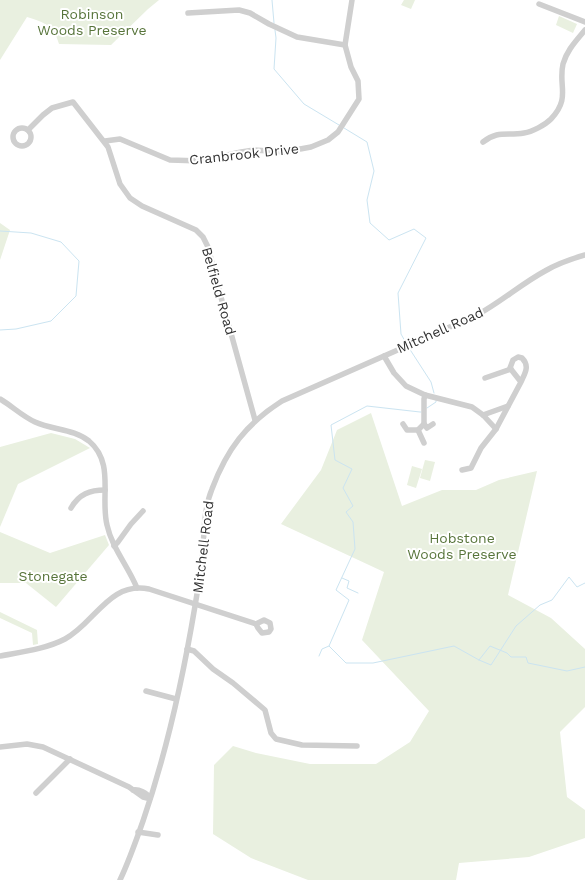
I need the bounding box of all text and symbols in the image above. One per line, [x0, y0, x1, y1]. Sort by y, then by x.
park label: Robinson Woods Preserve [37, 6, 147, 38]
street label: Cranbrook Drive [188, 140, 300, 168]
street label: Belfield Road [199, 245, 239, 337]
street label: Mitchell Road [394, 304, 486, 356]
street label: Mitchell Road [189, 500, 217, 594]
park label: Hobstone Woods Preserve [407, 530, 517, 562]
park label: Stonegate [18, 568, 88, 584]

